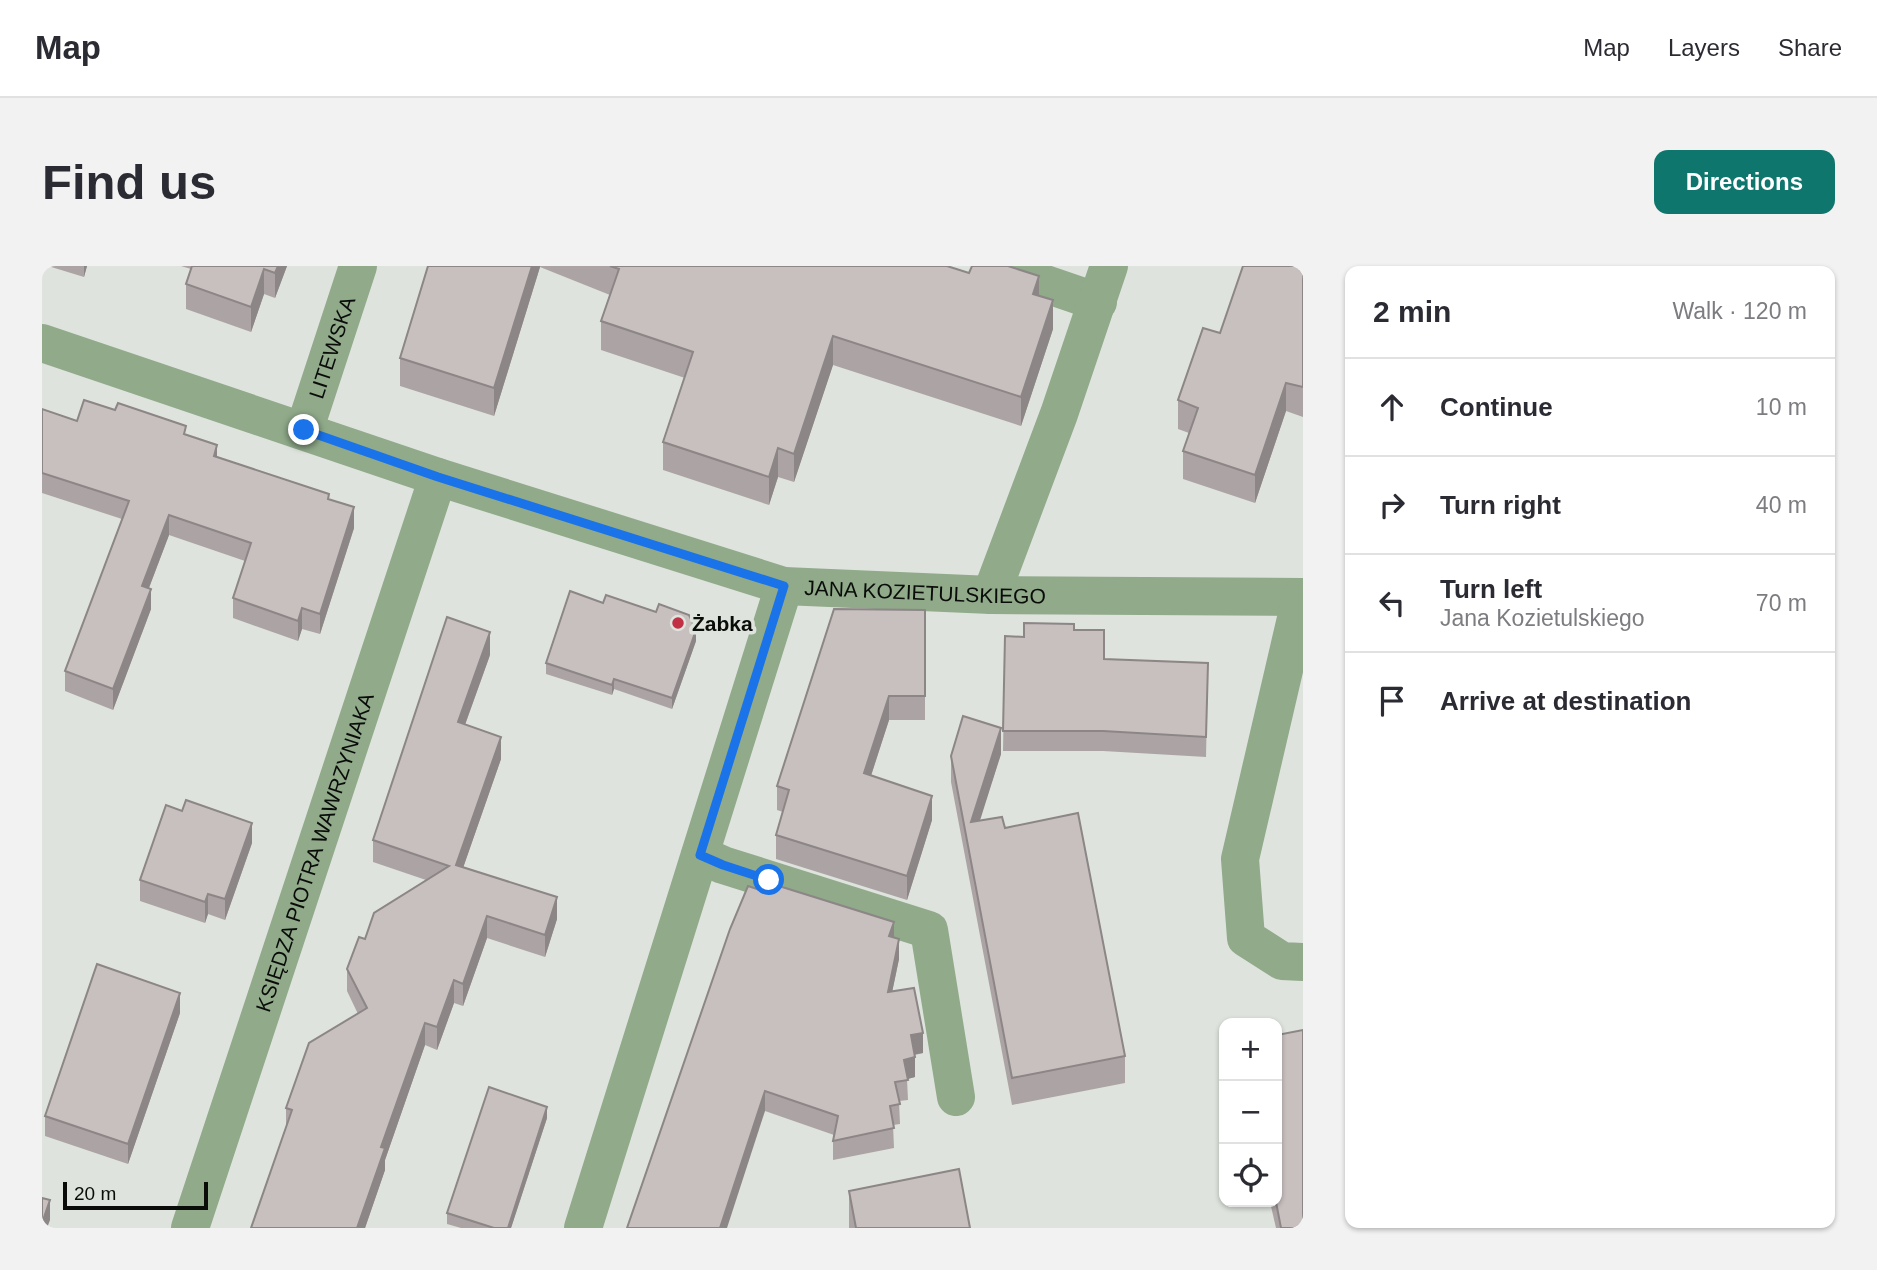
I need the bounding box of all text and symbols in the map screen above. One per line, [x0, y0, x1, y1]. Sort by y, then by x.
text: Map [35, 29, 101, 66]
text: Map [1583, 34, 1630, 61]
text: Layers [1668, 34, 1740, 61]
text: Share [1778, 34, 1842, 61]
button: Directions [1654, 150, 1835, 214]
text: Find us [42, 155, 216, 209]
street label: LITEWSKA [304, 293, 359, 401]
text: 2 min [1373, 295, 1451, 328]
text: Walk · 120 m [1672, 298, 1807, 324]
icon: ahead [1373, 388, 1411, 426]
text: Continue [1440, 392, 1553, 422]
text: 10 m [1756, 394, 1807, 420]
route end [288, 414, 319, 445]
icon: right [1373, 486, 1411, 524]
text: Turn right [1440, 490, 1561, 520]
text: 40 m [1756, 492, 1807, 518]
text: Turn left [1440, 574, 1542, 604]
street label: JANA KOZIETULSKIEGO [804, 575, 1046, 607]
icon: left [1373, 584, 1411, 622]
text: 70 m [1756, 590, 1807, 616]
text: Jana Kozietulskiego [1440, 605, 1645, 631]
place label: Żabka [692, 612, 753, 635]
marker: Żabka [670, 615, 686, 631]
icon: arrive [1373, 682, 1411, 720]
text: Arrive at destination [1440, 686, 1691, 716]
street label: KSIĘDZA PIOTRA WAWRZYNIAKA [251, 689, 378, 1014]
route start [753, 864, 784, 895]
map controls [1219, 1018, 1282, 1207]
button: + [1219, 1018, 1282, 1081]
button: − [1219, 1081, 1282, 1144]
button: locate [1219, 1144, 1282, 1207]
scale bar [63, 1179, 208, 1211]
text: 20 m [74, 1183, 116, 1204]

